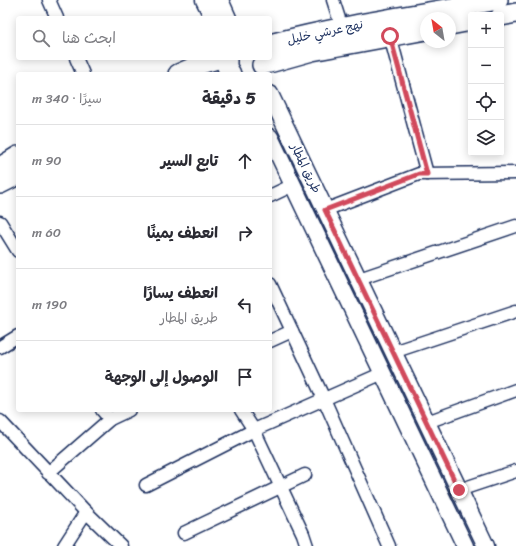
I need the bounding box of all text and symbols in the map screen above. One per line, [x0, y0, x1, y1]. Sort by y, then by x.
north arrow [420, 12, 456, 48]
map controls [468, 12, 504, 156]
button: + [468, 12, 504, 48]
street label: نهج عرشي خليل [285, 13, 365, 51]
search box [16, 16, 272, 60]
text: ابحث هنا [62, 25, 116, 51]
icon: search [30, 27, 52, 49]
route start [381, 27, 399, 45]
button: − [468, 48, 504, 84]
text: 5 دقيقة [202, 83, 256, 113]
button: locate [468, 84, 504, 120]
text: سيرًا · 340 m [32, 87, 102, 110]
button: layers [468, 120, 504, 156]
street label: طريق المطار [284, 138, 328, 197]
text: تابع السير [161, 148, 218, 174]
text: 90 m [32, 149, 62, 172]
icon: ahead [234, 150, 256, 172]
text: انعطف يمينًا [147, 220, 218, 246]
text: 60 m [32, 221, 61, 244]
icon: right [234, 222, 256, 244]
text: انعطف يسارًا [143, 280, 218, 306]
text: 190 m [32, 293, 67, 316]
icon: left [234, 294, 256, 316]
text: طريق المطار [160, 306, 218, 329]
text: الوصول إلى الوجهة [105, 364, 218, 390]
icon: arrive [234, 366, 256, 388]
route end [450, 481, 468, 499]

